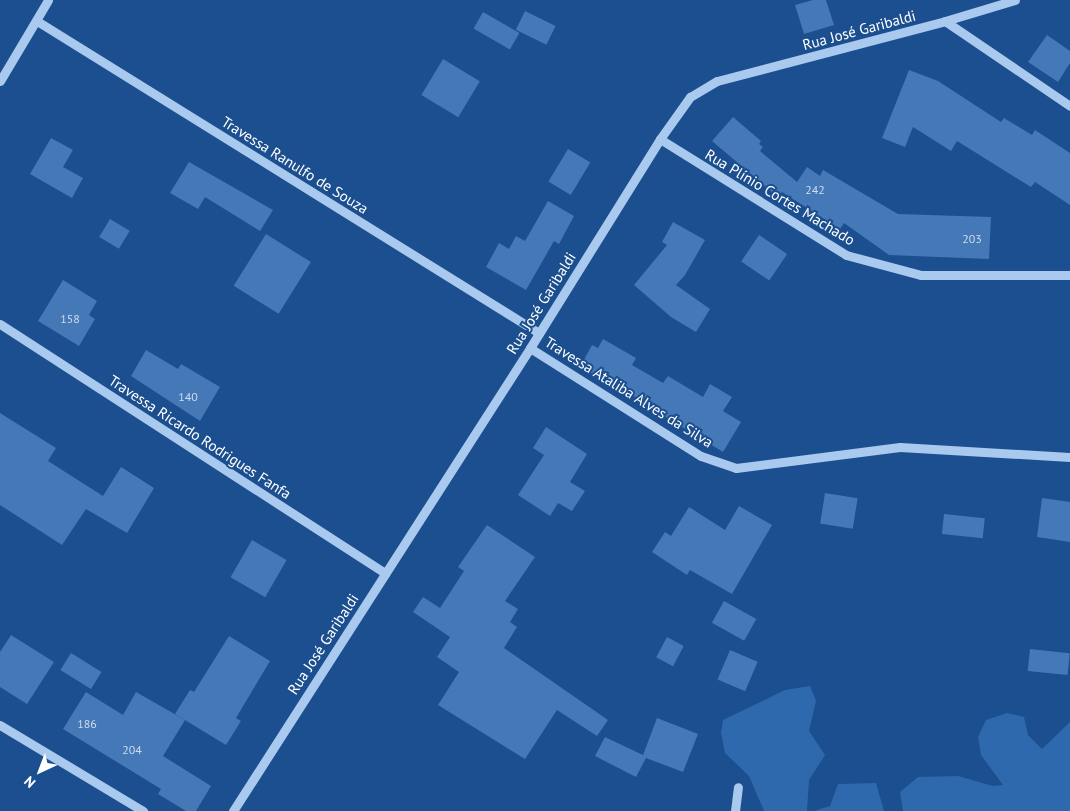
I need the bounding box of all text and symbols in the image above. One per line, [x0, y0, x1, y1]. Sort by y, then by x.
street label: Rua José Garibaldi [800, 6, 918, 54]
street label: Travessa Ranulfo de Souza [218, 112, 372, 218]
street label: Rua Plínio Cortes Machado [702, 145, 858, 249]
house number: 242 [805, 183, 825, 197]
house number: 203 [962, 232, 982, 246]
street label: Rua José Garibaldi [503, 249, 579, 357]
house number: 158 [60, 312, 80, 326]
street label: Travessa Ataliba Alves da Silva [541, 332, 717, 452]
street label: Travessa Ricardo Rodrigues Fanfa [106, 371, 294, 503]
house number: 140 [178, 390, 198, 404]
street label: Rua José Garibaldi [284, 590, 362, 698]
house number: 186 [77, 717, 97, 731]
house number: 204 [122, 743, 142, 757]
north arrow [15, 746, 65, 796]
text: N [20, 772, 39, 792]

